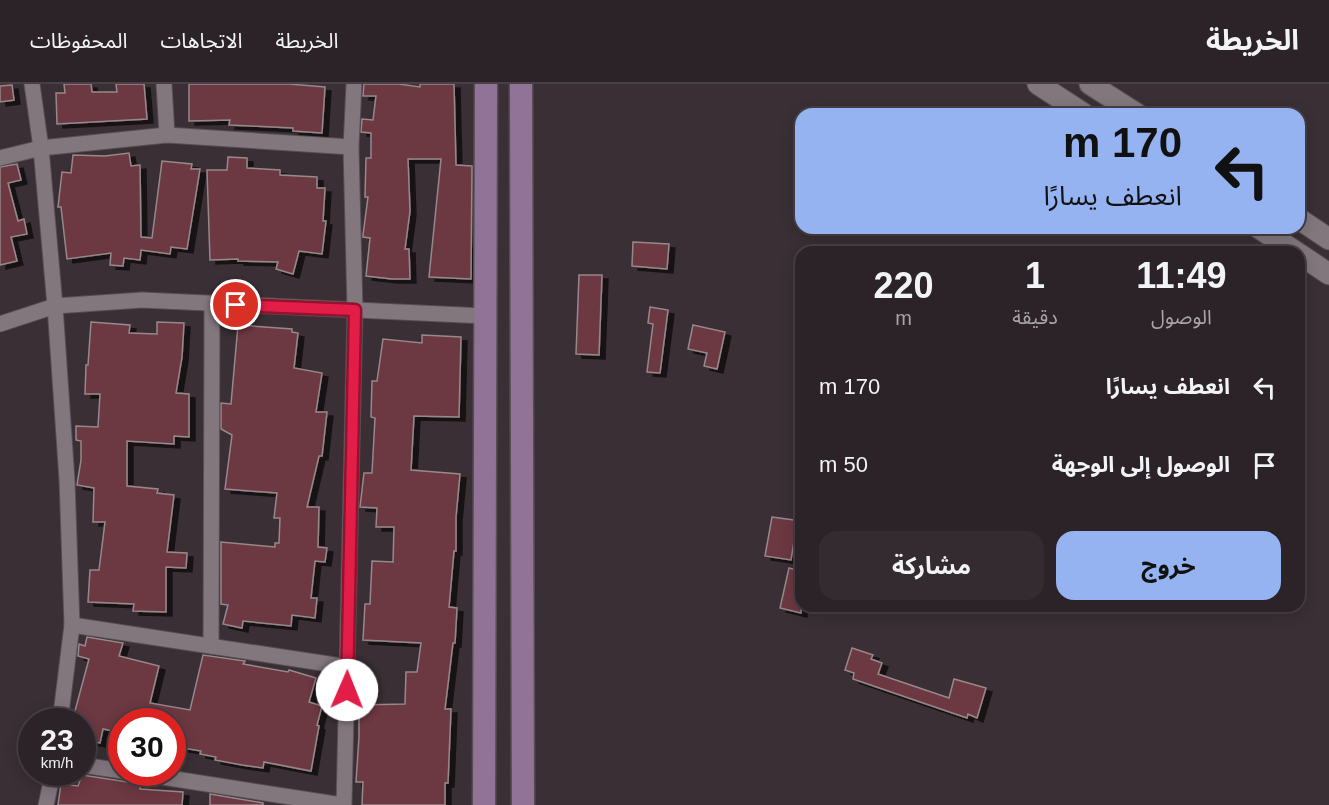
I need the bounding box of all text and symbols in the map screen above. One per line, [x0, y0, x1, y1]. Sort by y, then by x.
text: الخريطة [1206, 25, 1299, 56]
text: المحفوظات [30, 29, 127, 52]
text: الاتجاهات [160, 29, 242, 52]
text: الخريطة [275, 29, 338, 52]
text: 170 m [1063, 119, 1182, 166]
icon: left [1203, 132, 1281, 210]
text: انعطف يسارًا [1043, 181, 1182, 211]
text: 1 [1025, 255, 1045, 296]
text: 11:49 [1136, 255, 1226, 296]
text: 220 [874, 265, 934, 306]
pin [210, 279, 261, 330]
icon: arrive [219, 288, 252, 321]
text: دقيقة [1012, 306, 1058, 328]
text: الوصول [1151, 306, 1212, 328]
text: m [895, 307, 912, 329]
icon: left [1248, 371, 1281, 404]
text: 170 m [819, 374, 880, 399]
text: انعطف يسارًا [1106, 374, 1230, 399]
icon: arrive [1248, 449, 1281, 482]
text: 50 m [819, 452, 868, 477]
text: الوصول إلى الوجهة [1052, 452, 1230, 477]
button: مشاركة [819, 531, 1044, 600]
button: خروج [1056, 531, 1281, 600]
position arrow [315, 658, 379, 722]
speed limit sign: 30 [108, 708, 186, 786]
text: 23 [40, 723, 74, 756]
text: km/h [41, 754, 73, 771]

